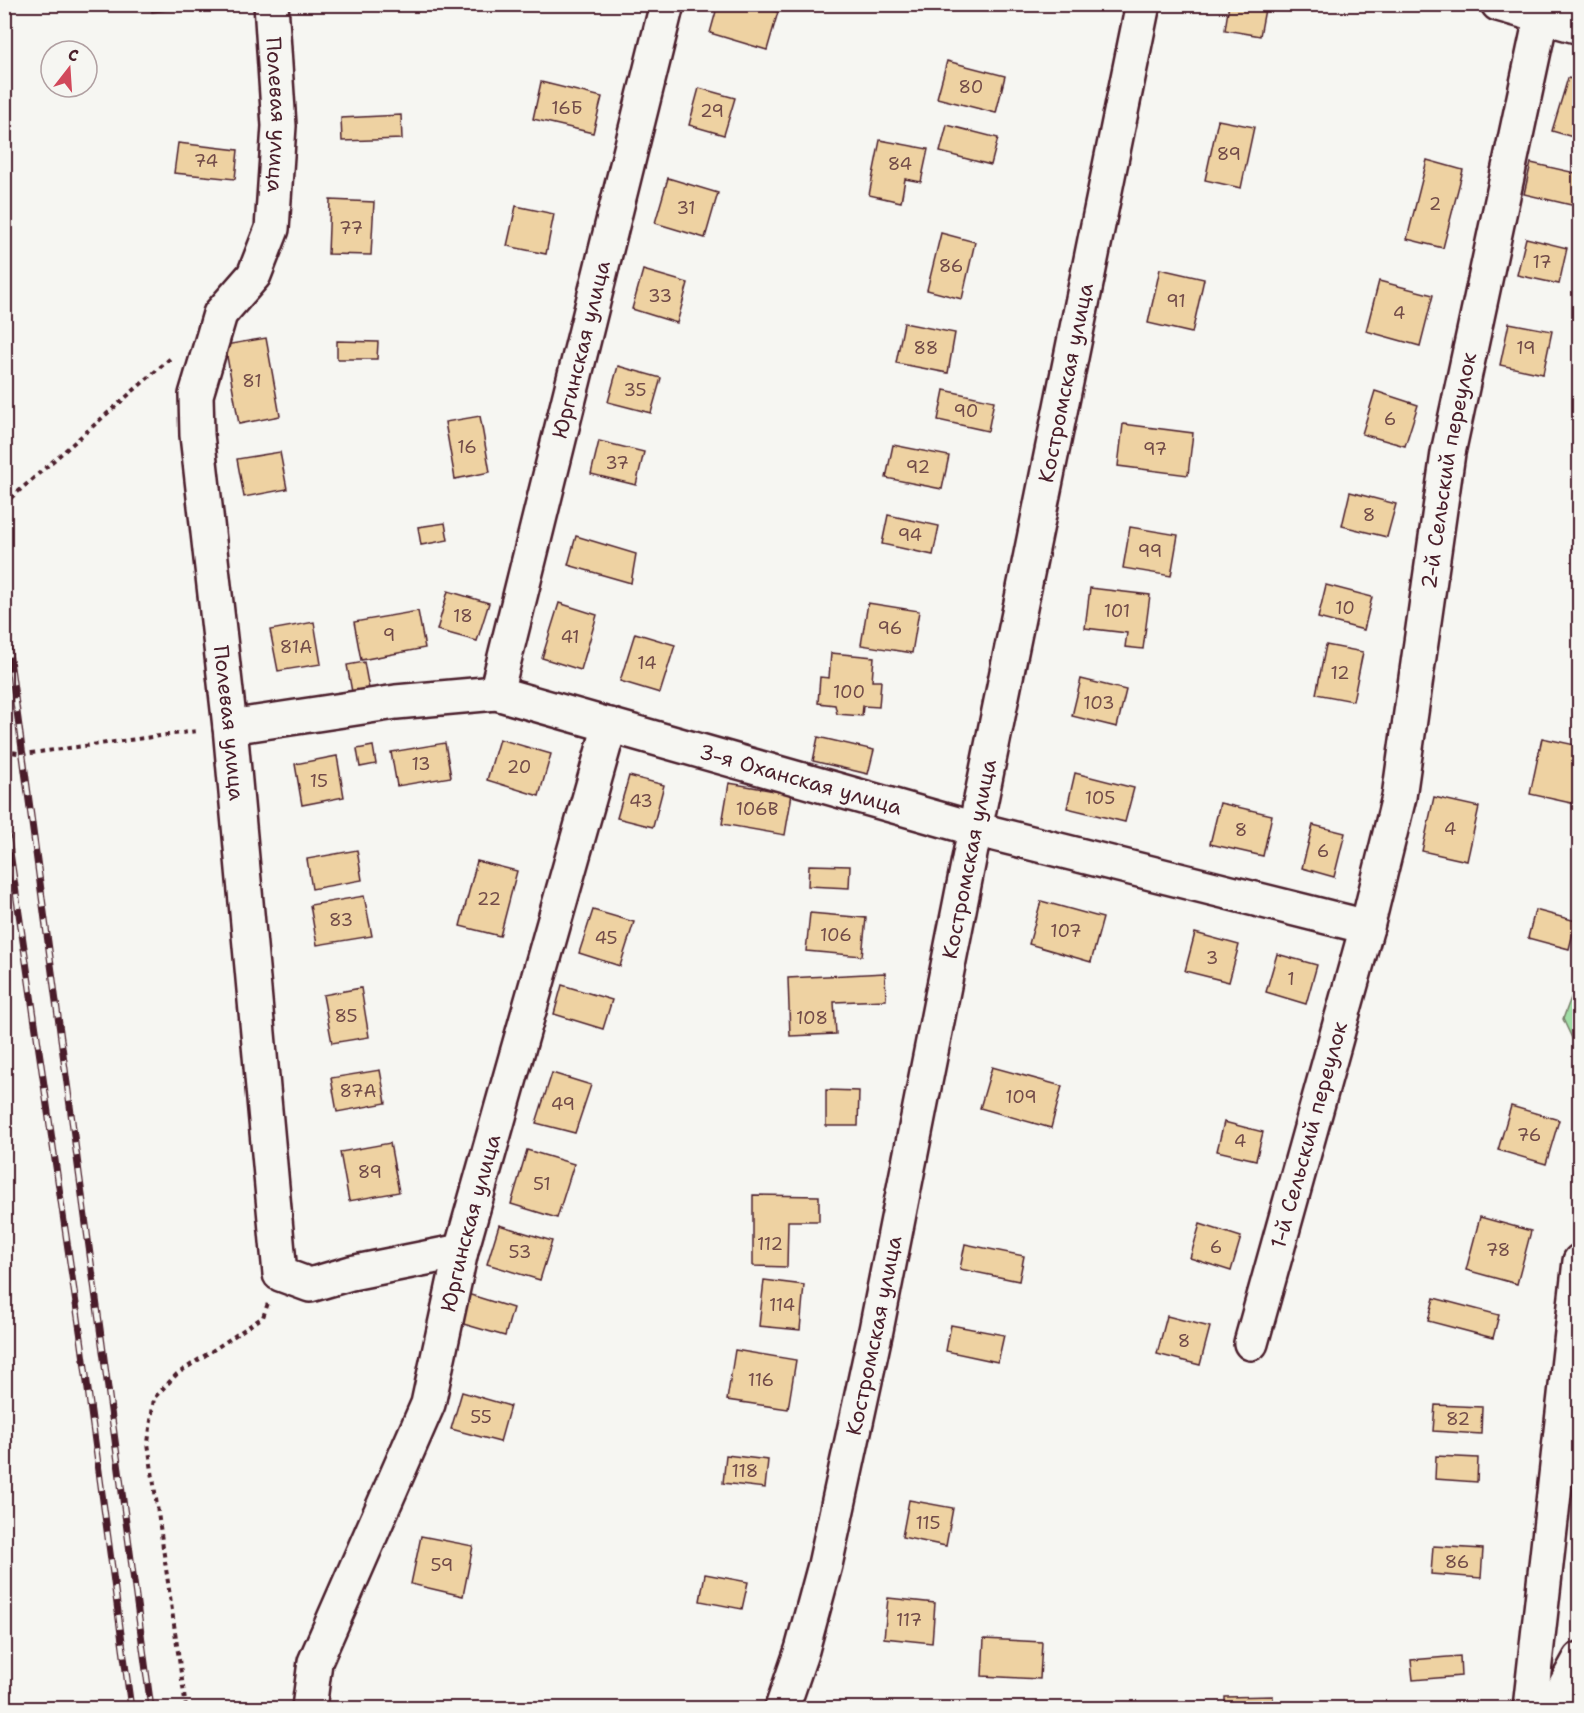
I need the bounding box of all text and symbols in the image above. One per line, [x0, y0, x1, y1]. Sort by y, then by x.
street label: Полевая улица [259, 36, 293, 194]
north arrow [39, 39, 99, 99]
text: С [65, 44, 81, 67]
house number: 80 [959, 75, 983, 99]
house number: 16Б [551, 96, 583, 120]
house number: 29 [700, 99, 724, 123]
house number: 89 [1217, 142, 1241, 166]
house number: 74 [194, 149, 218, 173]
house number: 84 [888, 152, 912, 176]
house number: 2 [1429, 192, 1441, 216]
house number: 31 [676, 196, 696, 220]
house number: 77 [339, 216, 363, 240]
house number: 17 [1532, 250, 1552, 274]
house number: 86 [939, 254, 963, 278]
street label: Юргинская улица [546, 257, 617, 441]
street label: Костромская улица [1032, 280, 1100, 485]
house number: 33 [648, 284, 672, 308]
house number: 91 [1166, 289, 1186, 313]
house number: 4 [1393, 301, 1405, 325]
house number: 88 [914, 336, 938, 360]
house number: 19 [1516, 336, 1536, 360]
street label: 2-й Сельский переулок [1415, 350, 1483, 591]
house number: 81 [242, 369, 262, 393]
house number: 35 [623, 378, 647, 402]
house number: 90 [954, 399, 978, 423]
house number: 6 [1384, 407, 1396, 431]
house number: 16 [457, 435, 477, 459]
house number: 97 [1143, 437, 1167, 461]
house number: 37 [605, 451, 629, 475]
house number: 92 [906, 455, 930, 479]
house number: 8 [1363, 503, 1375, 527]
house number: 94 [898, 523, 922, 547]
house number: 99 [1138, 539, 1162, 563]
house number: 10 [1335, 596, 1355, 620]
house number: 101 [1104, 599, 1130, 623]
house number: 18 [453, 604, 473, 628]
house number: 96 [878, 616, 902, 640]
house number: 9 [383, 623, 395, 647]
house number: 41 [560, 625, 580, 649]
house number: 81А [280, 635, 312, 659]
street label: Полевая улица [207, 644, 251, 802]
house number: 14 [637, 651, 657, 675]
house number: 12 [1330, 661, 1350, 685]
house number: 100 [833, 680, 865, 704]
house number: 103 [1083, 691, 1115, 715]
street label: 3-я Оханская улица [696, 737, 905, 822]
house number: 13 [411, 752, 431, 776]
house number: 20 [507, 755, 531, 779]
street label: Костромская улица [936, 757, 1003, 961]
house number: 15 [310, 769, 328, 793]
house number: 105 [1085, 786, 1115, 810]
house number: 43 [629, 789, 653, 813]
house number: 106В [736, 797, 778, 821]
house number: 4 [1444, 817, 1456, 841]
house number: 8 [1235, 818, 1247, 842]
house number: 6 [1317, 839, 1329, 863]
house number: 22 [477, 887, 501, 911]
house number: 83 [329, 908, 353, 932]
house number: 107 [1050, 919, 1082, 943]
house number: 106 [820, 923, 852, 947]
house number: 45 [594, 926, 618, 950]
house number: 3 [1206, 946, 1218, 970]
house number: 1 [1287, 967, 1295, 991]
house number: 85 [334, 1004, 358, 1028]
house number: 108 [796, 1006, 828, 1030]
street label: 1-й Сельский переулок [1264, 1018, 1354, 1252]
house number: 87А [339, 1079, 377, 1103]
house number: 109 [1005, 1085, 1037, 1109]
house number: 49 [551, 1092, 575, 1116]
house number: 76 [1517, 1123, 1541, 1147]
house number: 4 [1234, 1129, 1246, 1153]
street label: Юргинская улица [434, 1131, 507, 1314]
house number: 89 [358, 1160, 382, 1184]
house number: 51 [533, 1172, 551, 1196]
house number: 112 [757, 1232, 783, 1256]
street label: Костромская улица [840, 1233, 908, 1438]
house number: 6 [1210, 1235, 1222, 1259]
house number: 78 [1486, 1238, 1510, 1262]
house number: 53 [509, 1240, 531, 1264]
house number: 114 [769, 1293, 795, 1317]
house number: 8 [1178, 1329, 1190, 1353]
house number: 116 [748, 1368, 774, 1392]
house number: 55 [470, 1405, 492, 1429]
house number: 82 [1446, 1407, 1470, 1431]
house number: 118 [732, 1459, 758, 1483]
house number: 115 [915, 1511, 941, 1535]
house number: 86 [1445, 1550, 1469, 1574]
house number: 59 [431, 1553, 453, 1577]
house number: 117 [896, 1608, 922, 1632]

